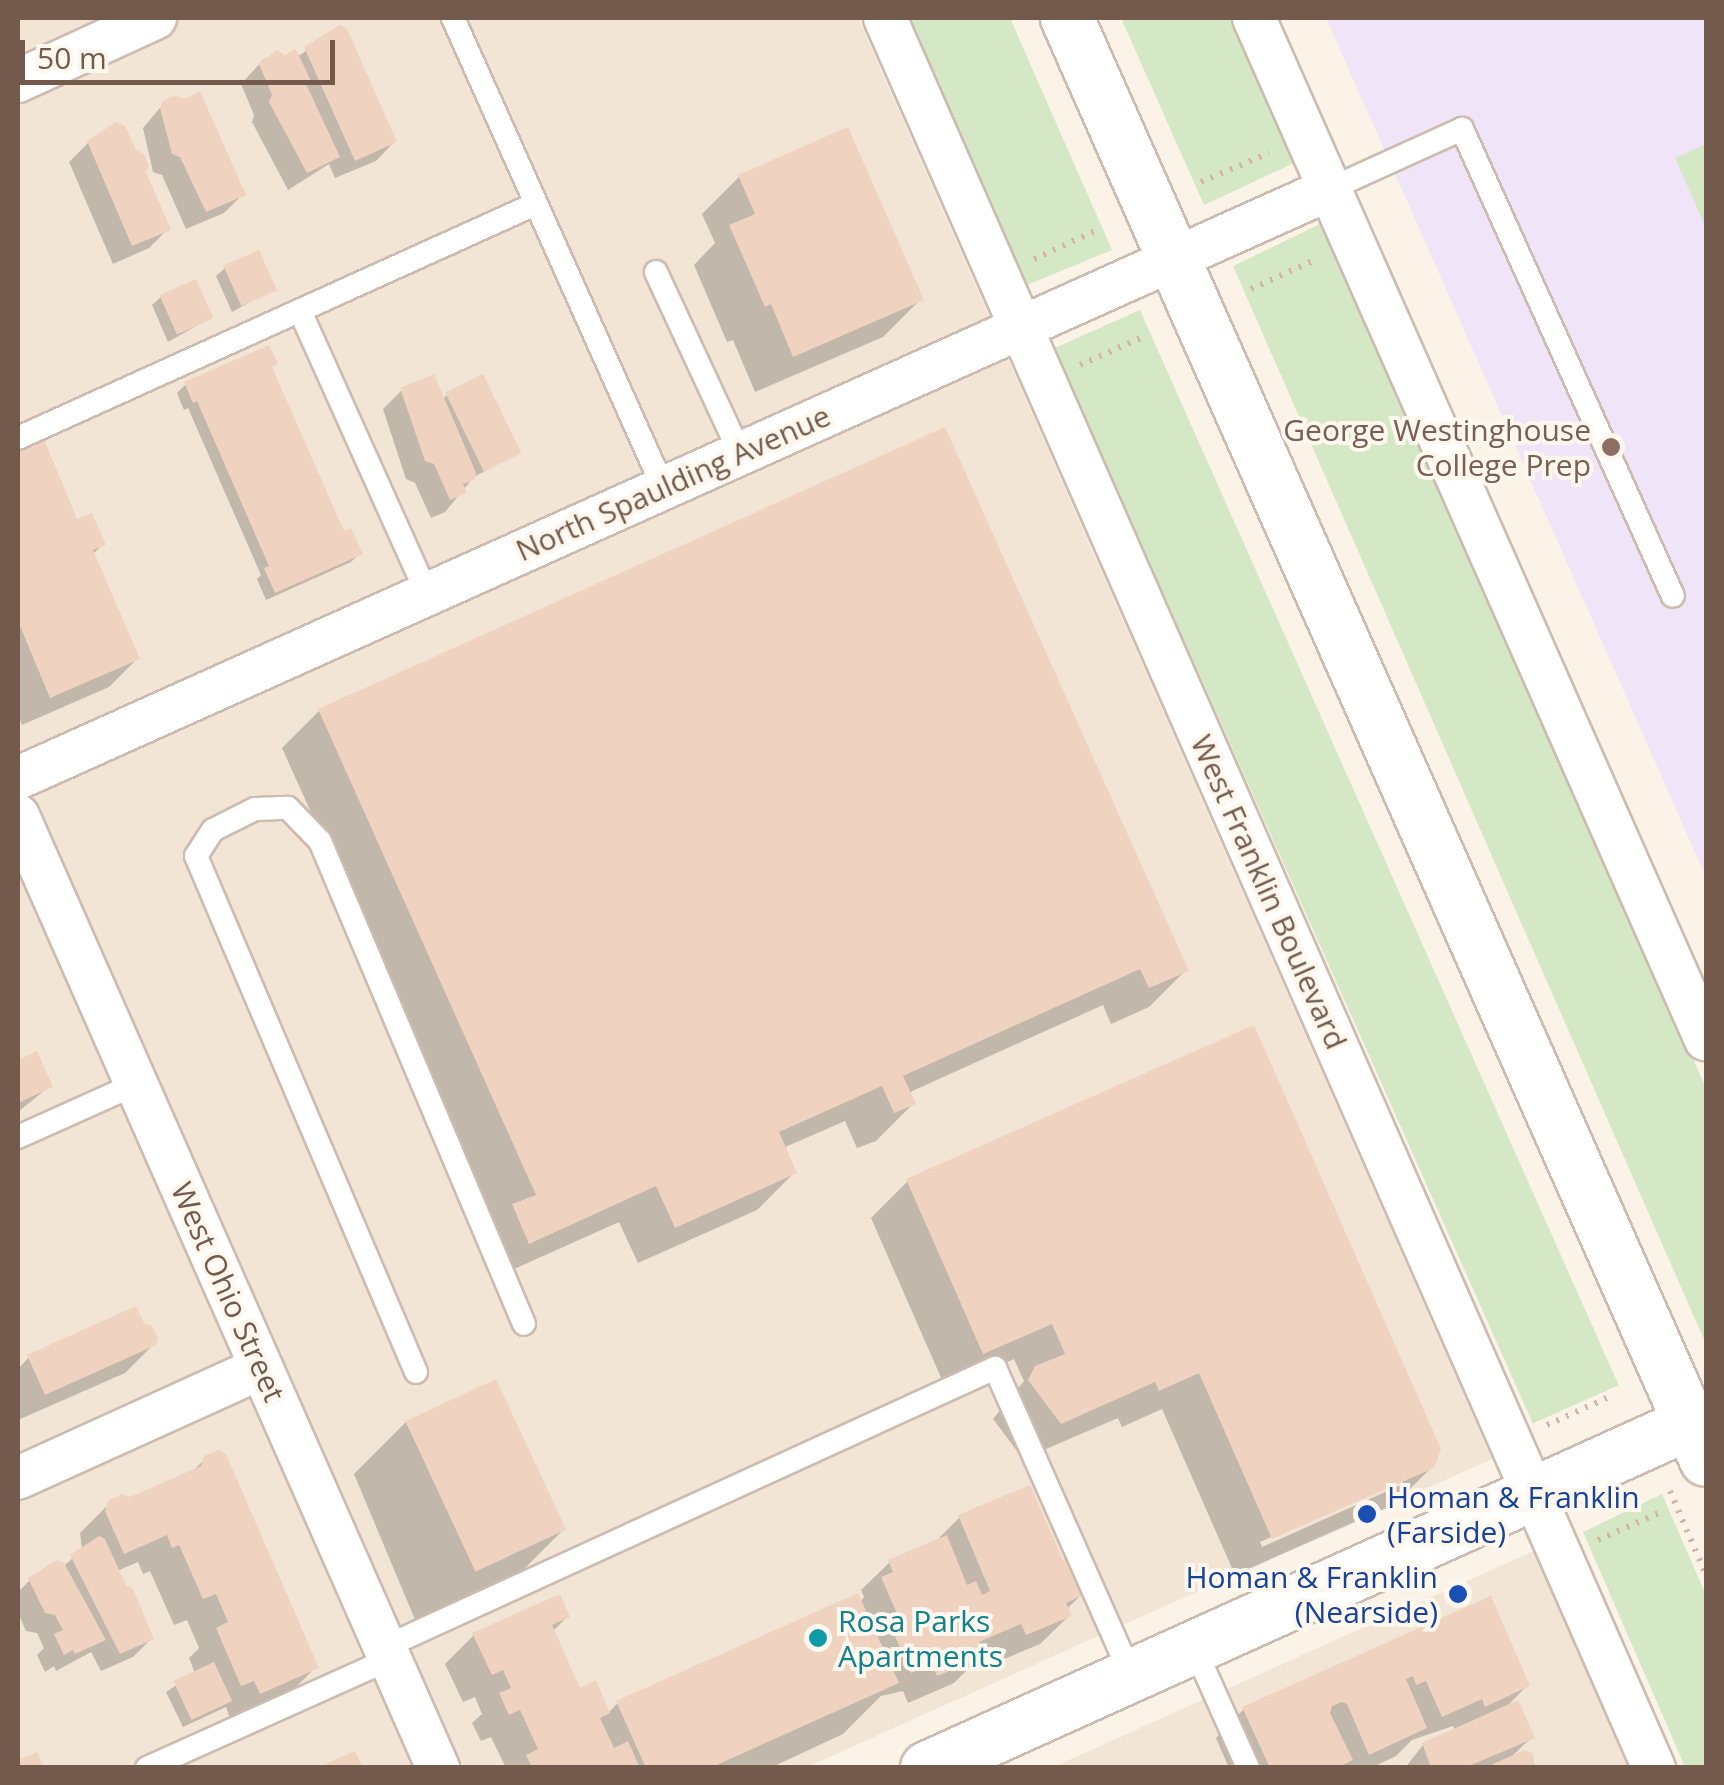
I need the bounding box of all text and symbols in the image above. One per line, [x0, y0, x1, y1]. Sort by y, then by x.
scale bar [25, 20, 340, 82]
text: 50 m [37, 37, 107, 78]
street label: North Spaulding Avenue [510, 397, 836, 569]
place label: George Westinghouse College Prep [1283, 412, 1591, 482]
marker: George Westinghouse College Prep [1600, 436, 1622, 458]
street label: West Franklin Boulevard [1183, 729, 1355, 1055]
street label: West Ohio Street [164, 1177, 292, 1407]
place label: Homan & Franklin (Farside) [1387, 1479, 1640, 1550]
marker: Homan & Franklin (Farside) [1356, 1503, 1378, 1525]
place label: Homan & Franklin (Nearside) [1185, 1559, 1438, 1630]
marker: Homan & Franklin (Nearside) [1447, 1583, 1469, 1605]
place label: Rosa Parks Apartments [838, 1603, 1003, 1674]
marker: Rosa Parks Apartments [807, 1627, 829, 1649]

